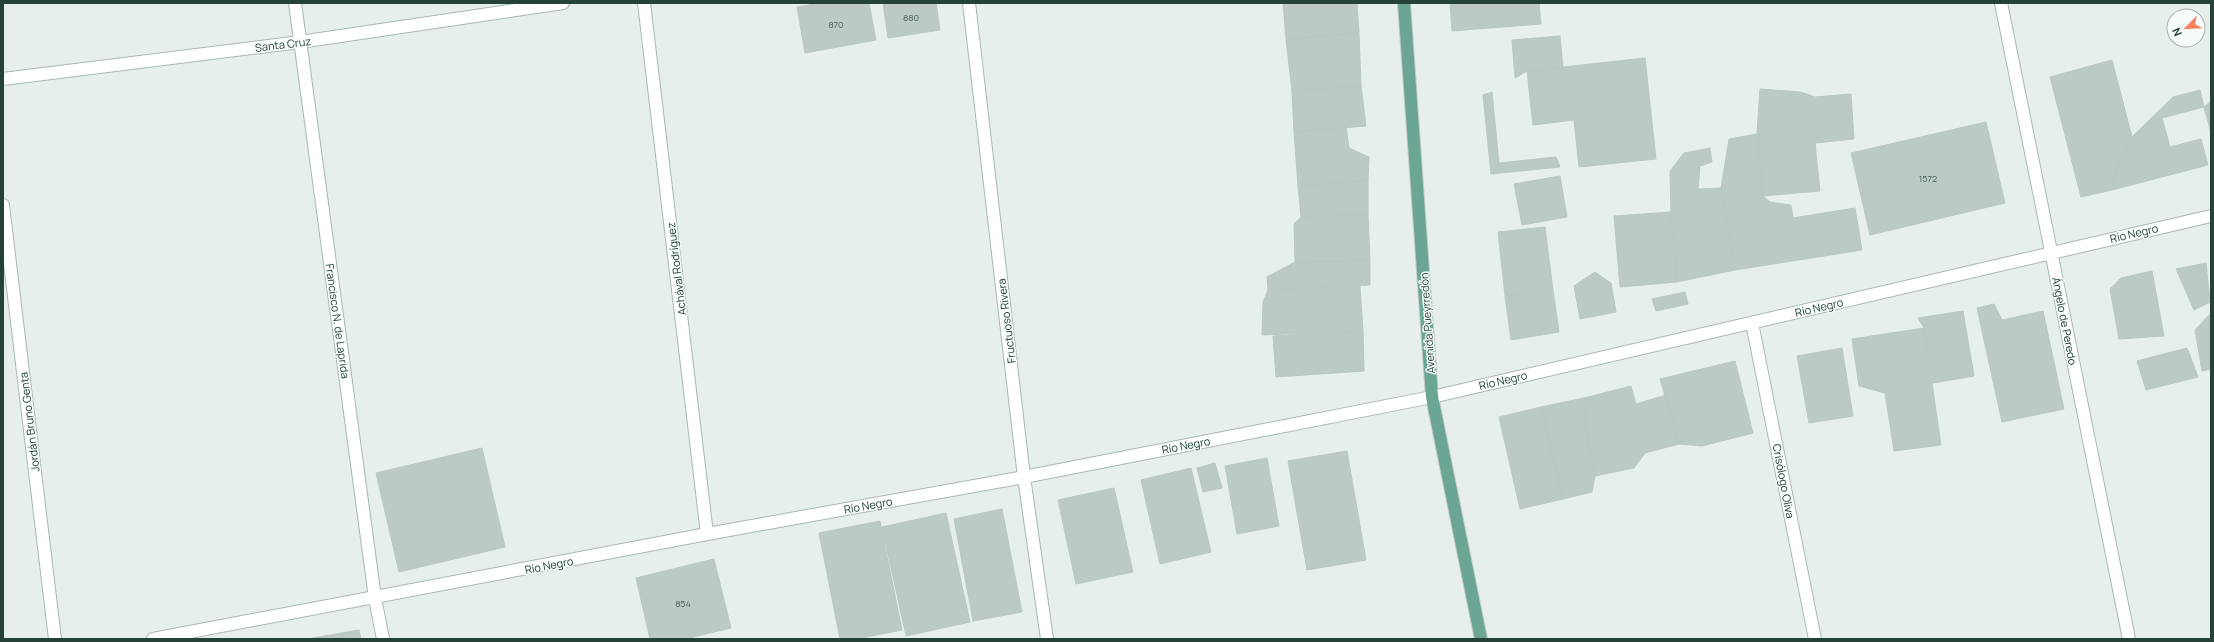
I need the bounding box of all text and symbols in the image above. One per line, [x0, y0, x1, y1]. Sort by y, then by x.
north arrow [2166, 8, 2206, 48]
house number: 880 [903, 11, 919, 24]
house number: 870 [828, 18, 844, 31]
text: N [2168, 26, 2185, 39]
street label: Santa Cruz [254, 33, 312, 55]
house number: 1572 [1919, 172, 1937, 185]
street label: Río Negro [2108, 220, 2160, 246]
street label: Achával Rodríguez [663, 222, 689, 316]
street label: Francisco N. de Laprida [323, 263, 353, 379]
street label: Avenida Pueyrredón [1416, 272, 1438, 374]
street label: Ángelo de Peredo [2049, 276, 2081, 367]
street label: Fructuoso Rivera [993, 278, 1019, 364]
street label: Río Negro [1793, 294, 1845, 320]
street label: Río Negro [1477, 367, 1529, 393]
street label: Jordán Bruno Genta [15, 371, 43, 473]
street label: Río Negro [1160, 433, 1212, 457]
street label: Crisólogo Oliva [1769, 443, 1799, 519]
street label: Río Negro [843, 493, 894, 517]
street label: Río Negro [523, 553, 575, 577]
house number: 854 [675, 597, 691, 610]

